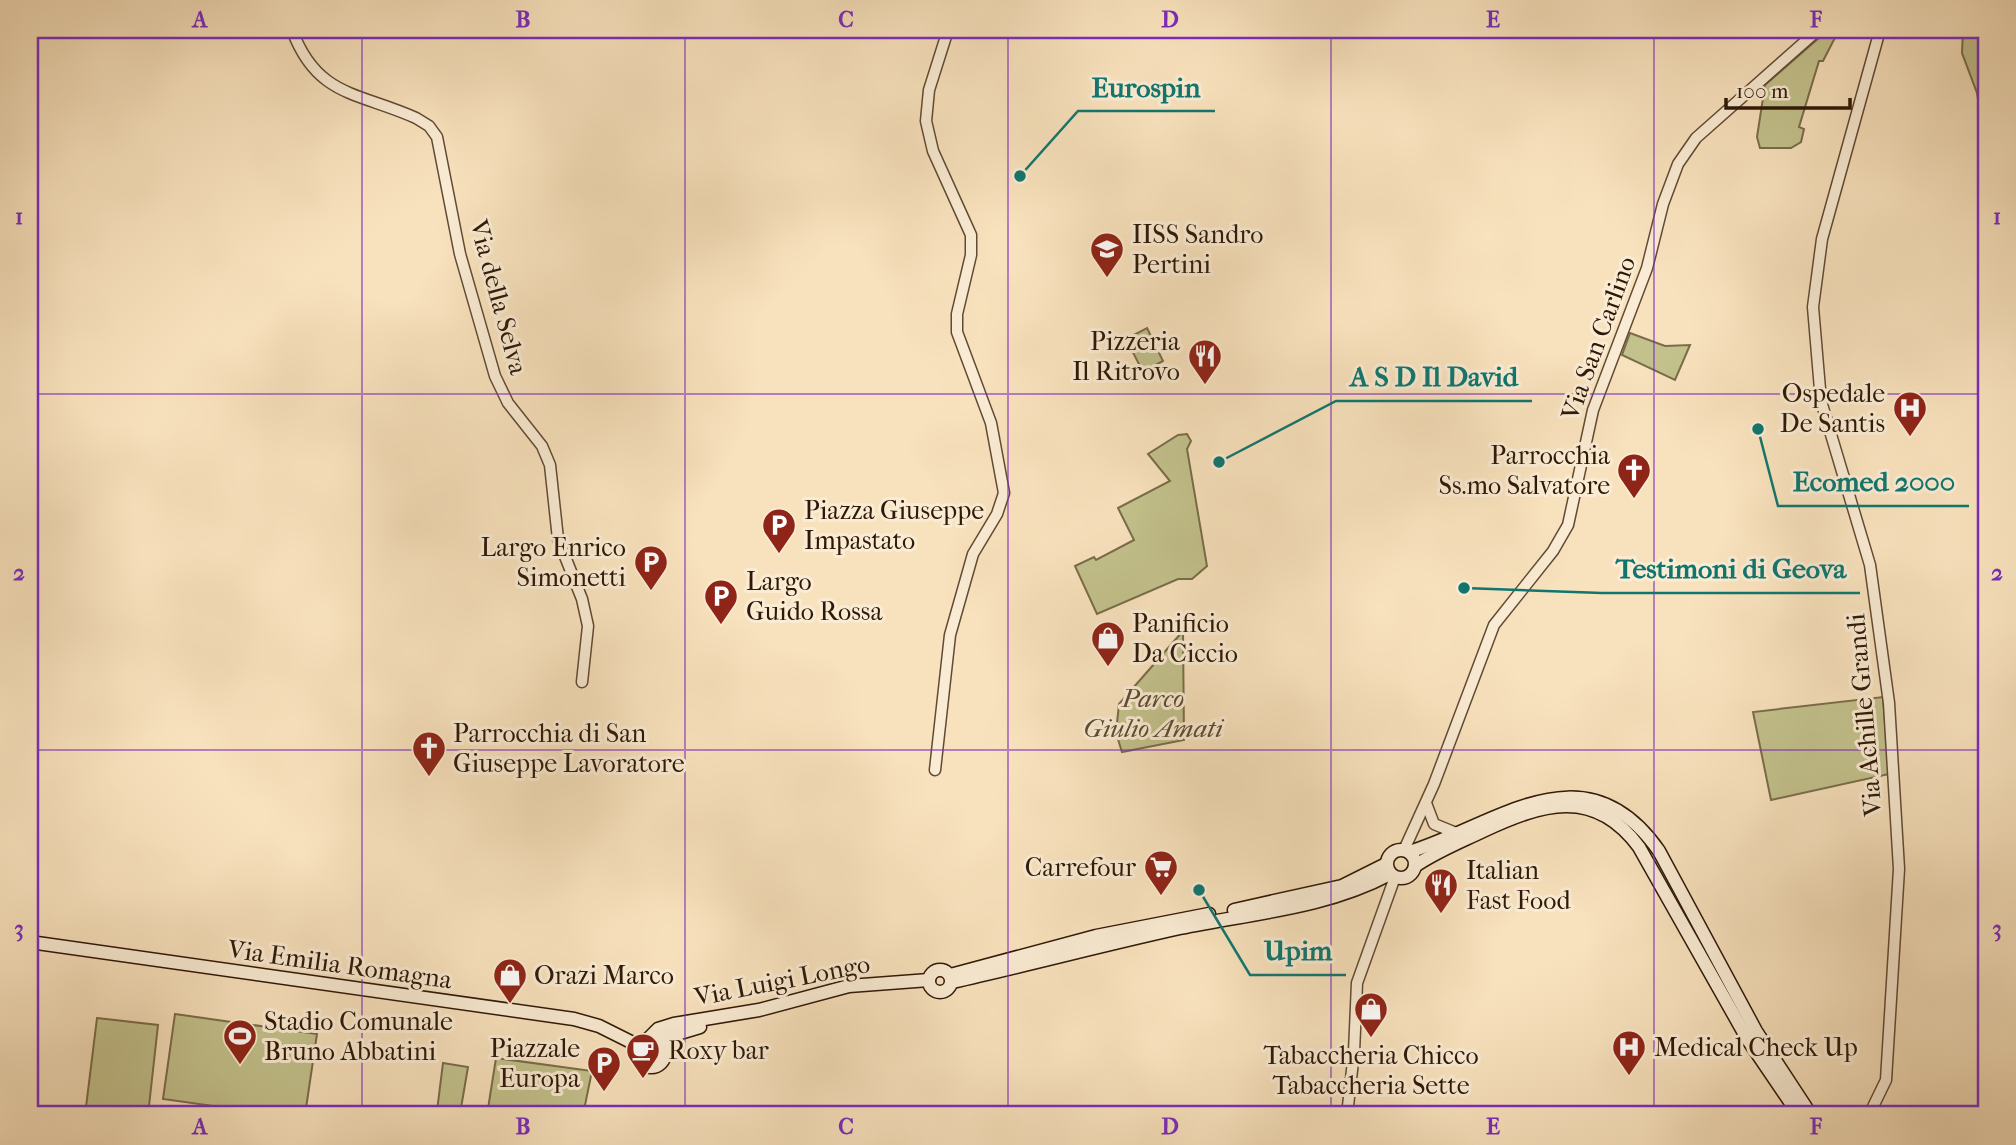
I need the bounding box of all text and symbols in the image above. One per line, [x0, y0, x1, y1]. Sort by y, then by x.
text: A [191, 6, 209, 33]
text: B [516, 6, 531, 33]
text: C [838, 6, 854, 33]
text: D [1161, 6, 1179, 33]
text: E [1486, 6, 1500, 33]
text: F [1809, 6, 1823, 33]
callout: Eurospin [1078, 62, 1215, 111]
scale bar [1726, 66, 1850, 110]
text: Eurospin [1092, 71, 1201, 104]
text: 100 m [1736, 79, 1789, 103]
text: 1 [15, 203, 23, 230]
text: 1 [1993, 203, 2001, 230]
street label: Via della Selva [463, 215, 534, 379]
place label: IISS Sandro Pertini [1132, 219, 1263, 280]
school or university icon: IISS Sandro Pertini [1088, 230, 1126, 279]
street label: Via San Carlino [1554, 252, 1642, 425]
place label: Pizzeria Il Ritrovo [1072, 326, 1181, 387]
restaurant icon: Pizzeria Il Ritrovo [1186, 337, 1224, 386]
callout: A S D Il David [1336, 352, 1532, 401]
text: A S D Il David [1348, 360, 1519, 393]
place label: Ospedale De Santis [1780, 378, 1885, 439]
hospital icon: Ospedale De Santis [1891, 389, 1929, 438]
place label: Parrocchia Ss.mo Salvatore [1439, 440, 1611, 501]
church icon: Parrocchia Ss.mo Salvatore [1615, 451, 1653, 500]
callout: Ecomed 2000 [1778, 457, 1969, 506]
text: Ecomed 2000 [1793, 465, 1955, 498]
place label: Piazza Giuseppe Impastato [804, 495, 984, 556]
parking icon: Piazza Giuseppe Impastato [760, 506, 798, 555]
place label: Largo Enrico Simonetti [480, 532, 626, 593]
parking icon: Largo Enrico Simonetti [632, 543, 670, 592]
callout: Testimoni di Geova [1602, 544, 1860, 593]
text: Testimoni di Geova [1615, 552, 1847, 585]
text: 2 [13, 559, 25, 586]
text: 2 [1991, 559, 2003, 586]
place label: Largo Guido Rossa [746, 566, 883, 627]
parking icon: Largo Guido Rossa [702, 577, 740, 626]
place label: Panificio Da Ciccio [1132, 608, 1238, 669]
street label: Via Achille Grandi [1840, 612, 1889, 819]
shop icon: Panificio Da Ciccio [1089, 619, 1127, 668]
park label: Parco Giulio Amati [1083, 683, 1224, 744]
place label: Parrocchia di San Giuseppe Lavoratore [453, 718, 685, 779]
church icon: Parrocchia di San Giuseppe Lavoratore [410, 729, 448, 778]
supermarket icon: Carrefour [1142, 848, 1180, 897]
place label: Carrefour [1025, 852, 1136, 883]
place label: Italian Fast Food [1466, 855, 1571, 916]
restaurant icon: Italian Fast Food [1422, 866, 1460, 915]
text: 3 [14, 915, 24, 942]
text: 3 [1992, 915, 2002, 942]
callout: Upim [1250, 926, 1346, 975]
street label: Via Emilia Romagna [225, 933, 455, 996]
text: Upim [1264, 934, 1333, 967]
street label: Via Luigi Longo [691, 948, 873, 1013]
shop icon: Orazi Marco [491, 956, 529, 1005]
place label: Orazi Marco [534, 960, 674, 991]
shop icon: Tabaccheria Chicco Tabaccheria Sette [1352, 990, 1390, 1039]
place label: Stadio Comunale Bruno Abbatini [264, 1006, 453, 1067]
sports icon: Stadio Comunale Bruno Abbatini [221, 1017, 259, 1066]
hospital icon: Medical Check Up [1610, 1028, 1648, 1077]
cafe icon: Roxy bar [624, 1031, 662, 1080]
place label: Medical Check Up [1654, 1032, 1858, 1063]
place label: Piazzale Europa [490, 1033, 581, 1094]
place label: Roxy bar [668, 1035, 769, 1066]
place label: Tabaccheria Chicco Tabaccheria Sette [1263, 1040, 1479, 1101]
parking icon: Piazzale Europa [585, 1044, 623, 1093]
text: A [191, 1113, 209, 1140]
text: B [516, 1113, 531, 1140]
text: C [838, 1113, 854, 1140]
text: D [1161, 1113, 1179, 1140]
text: E [1486, 1113, 1500, 1140]
text: F [1809, 1113, 1823, 1140]

